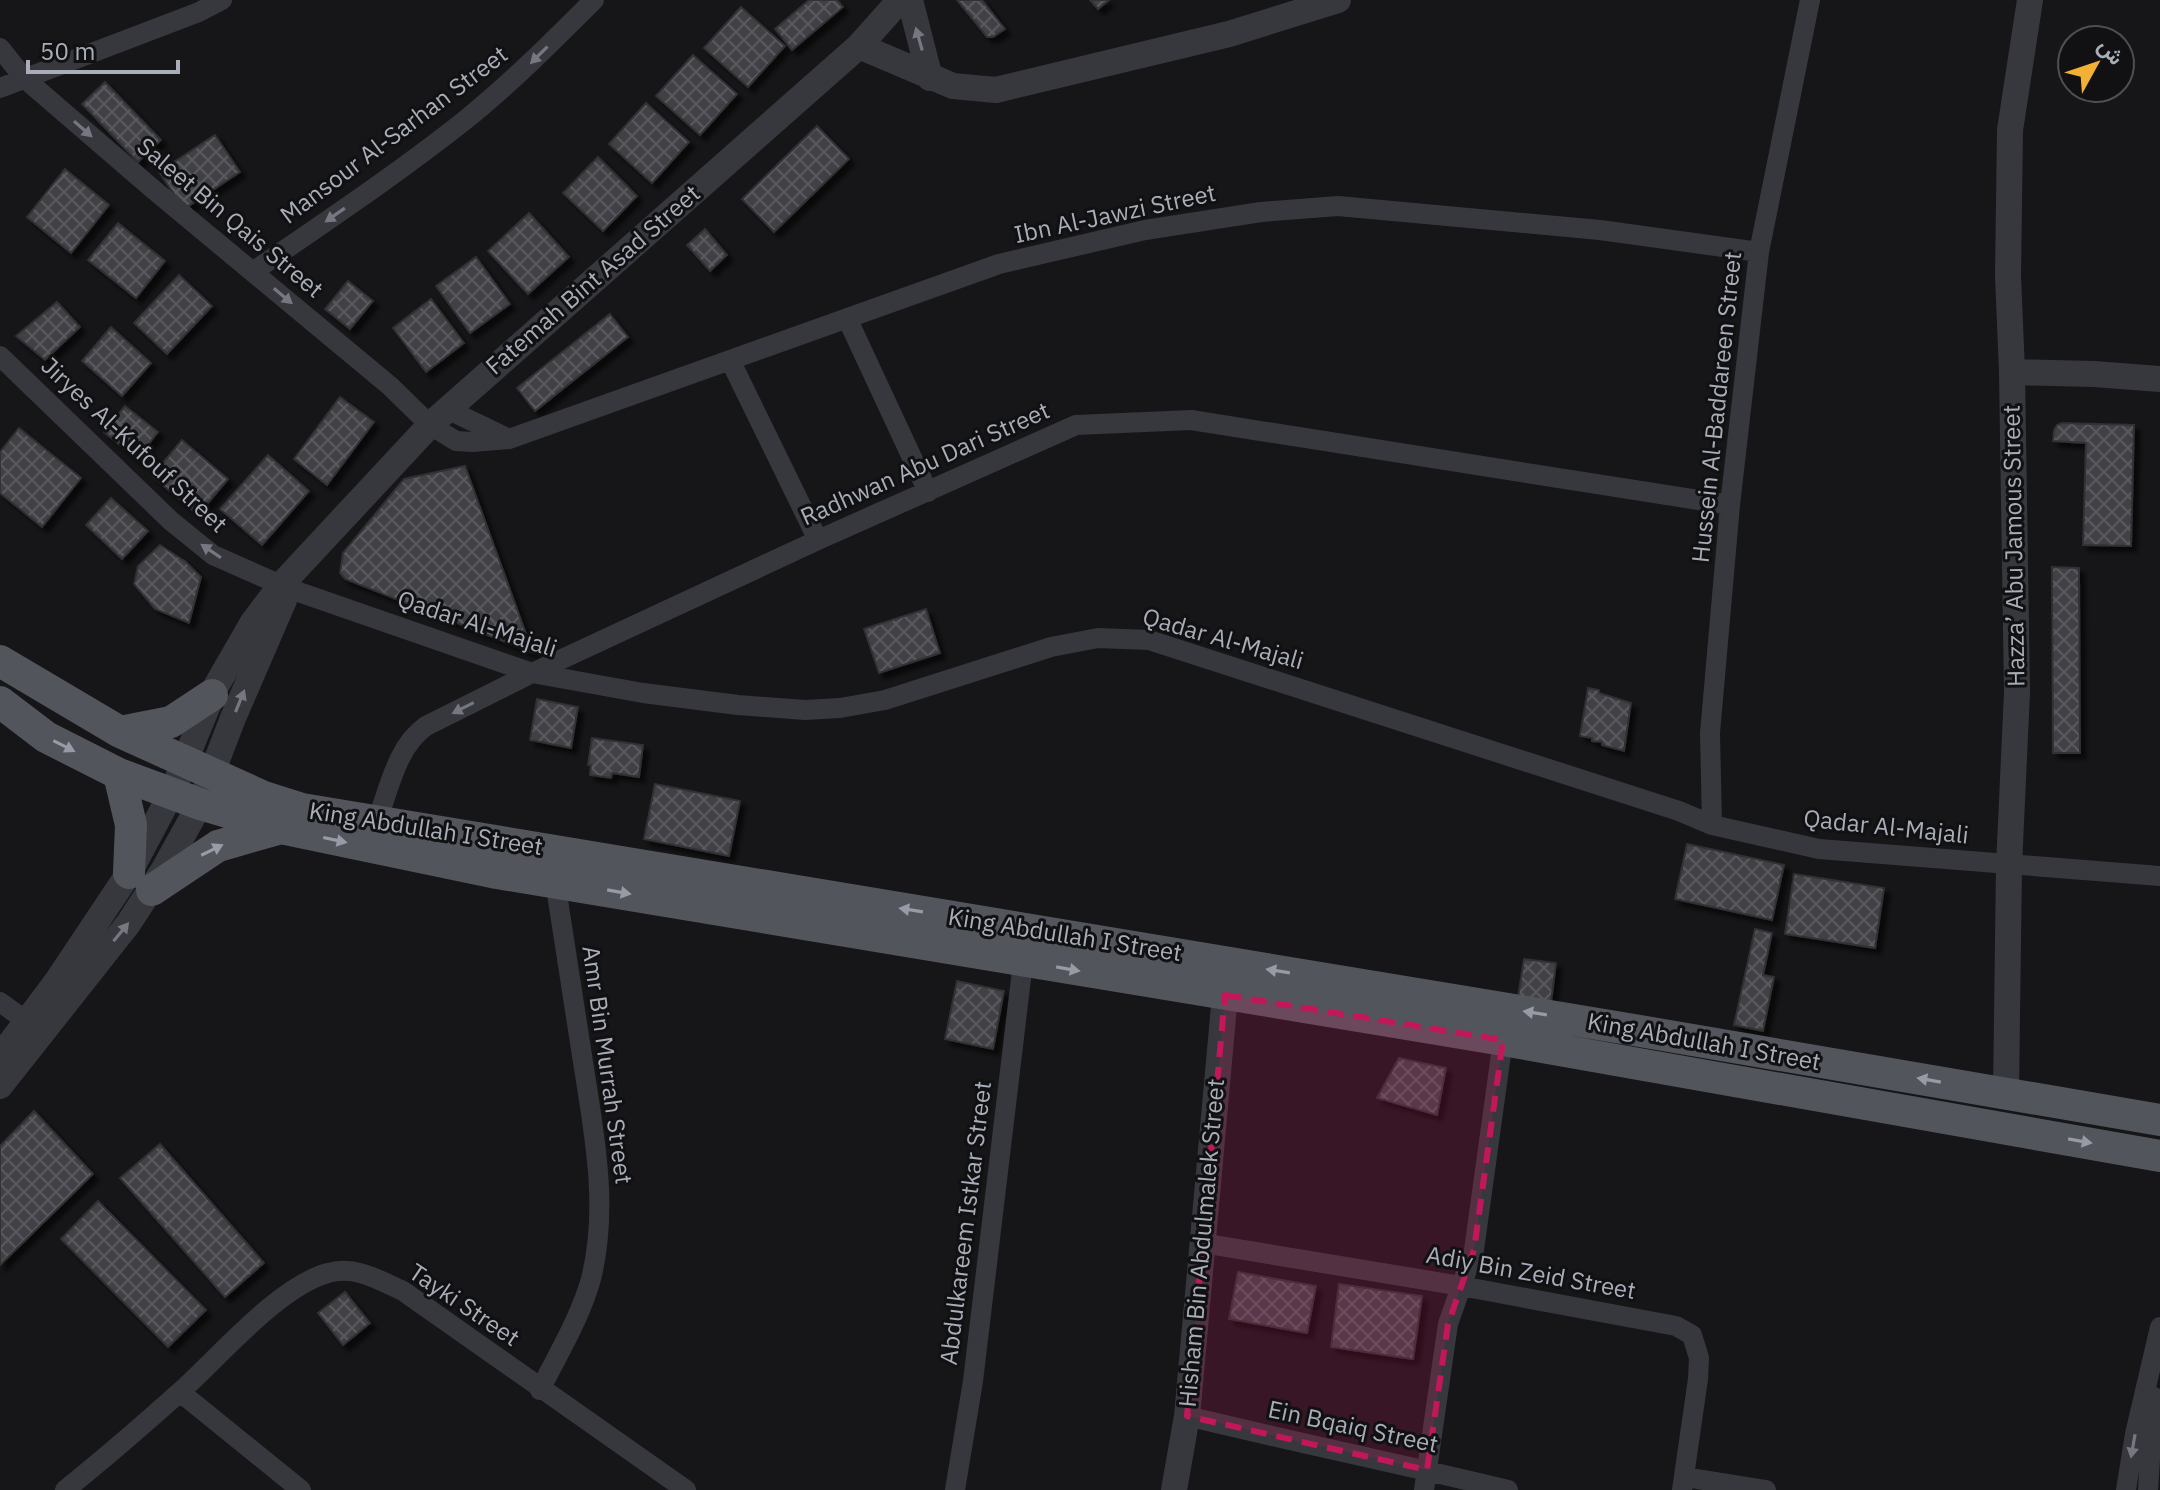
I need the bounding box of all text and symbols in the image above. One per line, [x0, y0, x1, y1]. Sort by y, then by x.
scale bar [28, 24, 178, 74]
north arrow [2056, 24, 2136, 104]
one-way arrow [912, 27, 925, 51]
text: ش [2092, 31, 2131, 70]
text: 50 m [40, 35, 95, 67]
street label: Mansour Al-Sarhan Street [273, 38, 514, 230]
one-way arrow [530, 45, 549, 64]
one-way arrow [74, 120, 93, 138]
street label: Saleet Bin Qais Street [131, 130, 330, 305]
street label: Ibn Al-Jawzi Street [1011, 176, 1219, 250]
street label: Fatemah Bint Asad Street [478, 177, 706, 381]
one-way arrow [324, 207, 345, 222]
street label: Hussein Al-Baddareen Street [1684, 250, 1748, 564]
one-way arrow [273, 287, 293, 304]
street label: Jiryes Al-Kufouf Street [35, 350, 235, 539]
street label: Radhwan Abu Dari Street [795, 394, 1054, 533]
street label: Hazza’ Abu Jamous Street [1995, 405, 2031, 687]
one-way arrow [200, 544, 221, 559]
street label: Qadar Al-Majali [393, 582, 561, 664]
street label: Qadar Al-Majali [1139, 600, 1307, 676]
one-way arrow [234, 689, 247, 713]
one-way arrow [451, 701, 474, 715]
one-way arrow [53, 739, 76, 753]
street label: King Abdullah I Street [307, 794, 545, 862]
street label: Qadar Al-Majali [1802, 801, 1970, 851]
one-way arrow [323, 834, 348, 847]
one-way arrow [201, 843, 224, 857]
one-way arrow [606, 886, 631, 898]
street label: King Abdullah I Street [946, 900, 1184, 968]
one-way arrow [898, 903, 923, 916]
one-way arrow [112, 923, 129, 943]
street label: Amr Bin Murrah Street [575, 944, 641, 1186]
one-way arrow [1056, 963, 1081, 976]
one-way arrow [1265, 964, 1290, 977]
street label: King Abdullah I Street [1585, 1005, 1823, 1077]
one-way arrow [1522, 1006, 1547, 1019]
one-way arrow [1916, 1073, 1941, 1085]
street label: Hisham Bin Abdulmalek Street [1171, 1077, 1231, 1409]
street label: Abdulkareem Istkar Street [932, 1079, 998, 1367]
one-way arrow [2068, 1136, 2093, 1148]
street label: Adiy Bin Zeid Street [1424, 1238, 1638, 1306]
street label: Tayki Street [403, 1255, 526, 1353]
street label: Ein Bqaiq Street [1265, 1392, 1441, 1460]
one-way arrow [2127, 1434, 2139, 1459]

